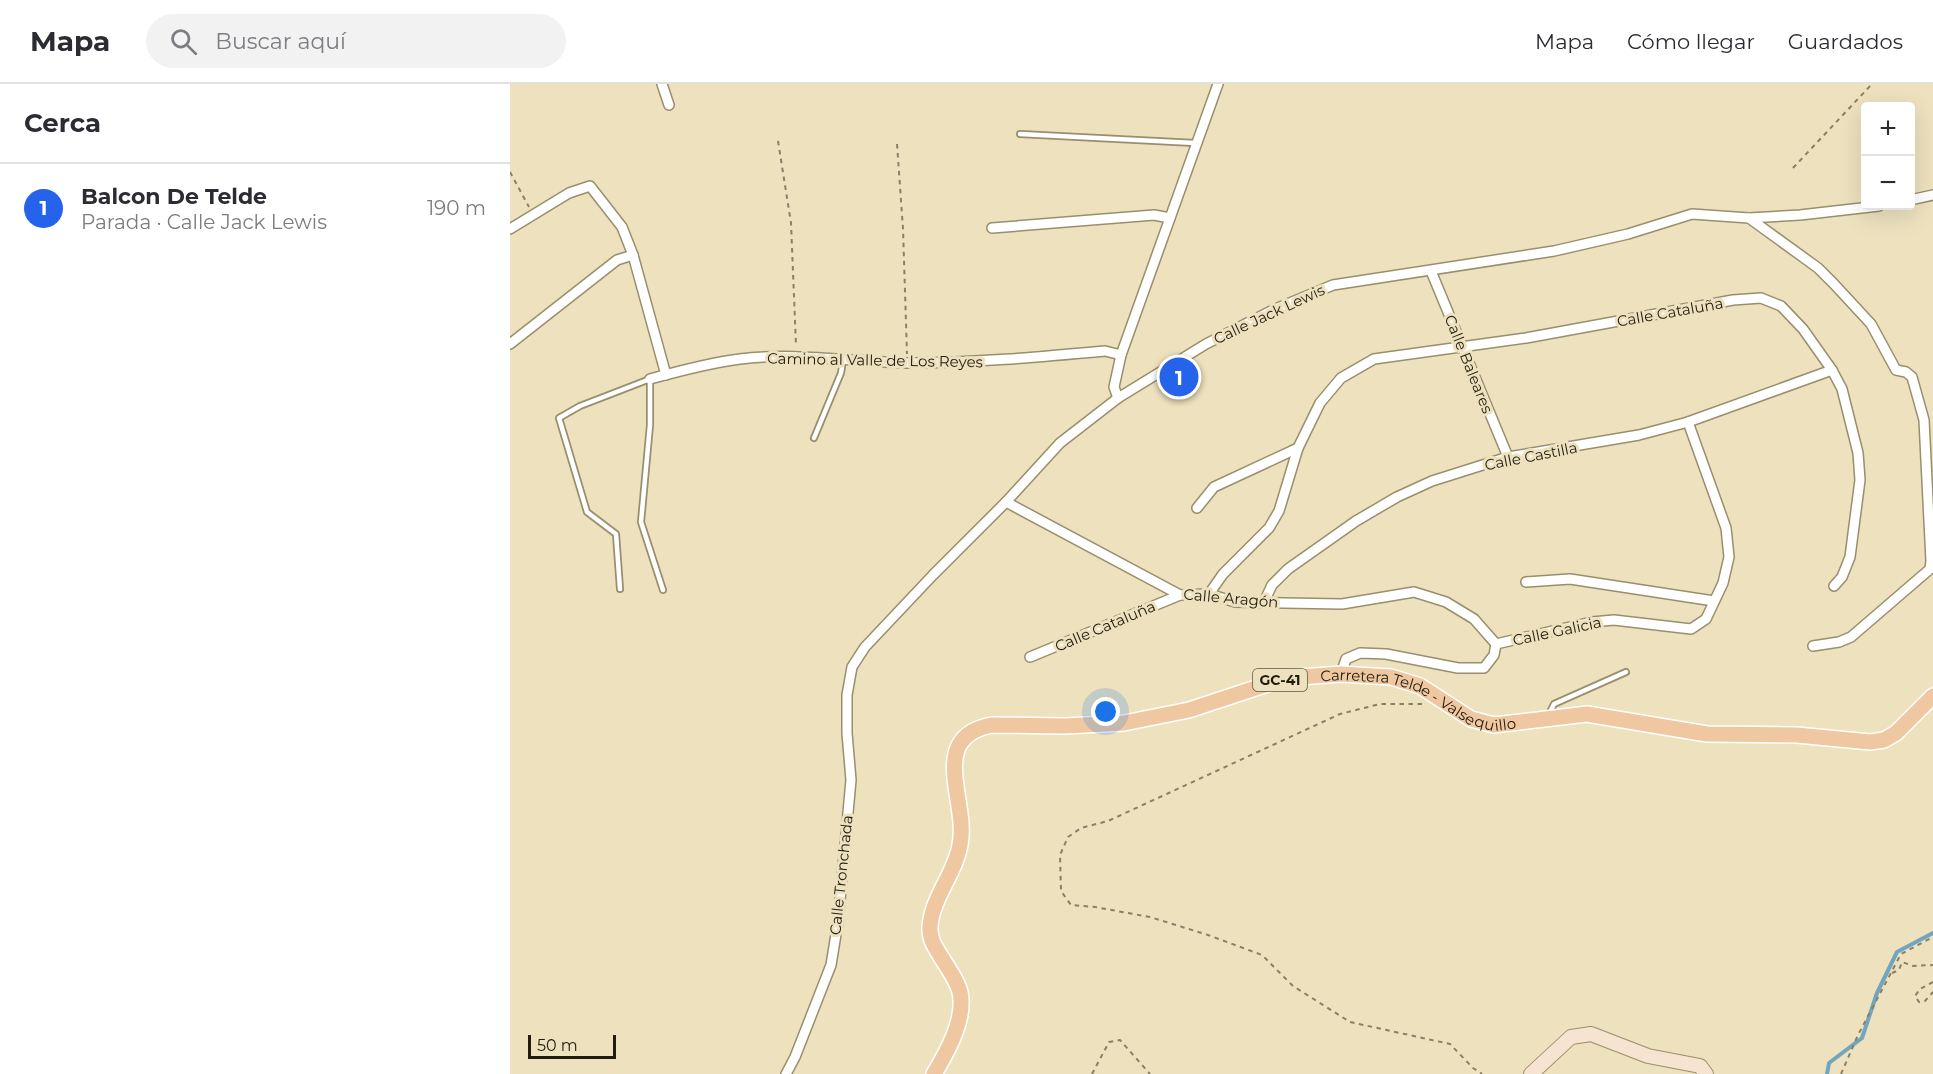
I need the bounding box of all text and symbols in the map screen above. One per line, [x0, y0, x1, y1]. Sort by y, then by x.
search box [146, 14, 566, 68]
text: Mapa [30, 24, 110, 58]
icon: search [167, 25, 200, 58]
text: Buscar aquí [215, 28, 346, 55]
text: Mapa [1535, 29, 1594, 54]
text: Cómo llegar [1627, 29, 1755, 54]
text: Guardados [1788, 29, 1903, 54]
map controls [1861, 102, 1915, 210]
button: + [1861, 102, 1915, 156]
text: Cerca [24, 107, 101, 139]
button: − [1861, 156, 1915, 210]
text: Balcon De Telde [81, 183, 267, 210]
text: 1 [40, 196, 47, 220]
text: 190 m [427, 196, 486, 220]
text: Parada · Calle Jack Lewis [81, 210, 327, 234]
street label: Calle Jack Lewis [1211, 280, 1327, 348]
street label: Calle Cataluña [1615, 293, 1725, 331]
street label: Calle Baleares [1441, 312, 1497, 416]
street label: Camino al Valle de Los Reyes [767, 349, 983, 371]
pin: 1 [1160, 354, 1198, 400]
street label: Calle Castilla [1483, 438, 1579, 474]
street label: Calle Aragón [1183, 584, 1279, 612]
street label: Calle Cataluña [1052, 596, 1158, 656]
street label: Calle Galicia [1511, 612, 1603, 650]
street label: Carretera Telde - Valsequillo [1320, 664, 1517, 734]
road number: GC-41 [1253, 669, 1307, 691]
your location [1091, 697, 1120, 726]
street label: Calle Tronchada [825, 814, 857, 936]
scale bar [528, 1032, 616, 1060]
text: 50 m [537, 1036, 578, 1055]

